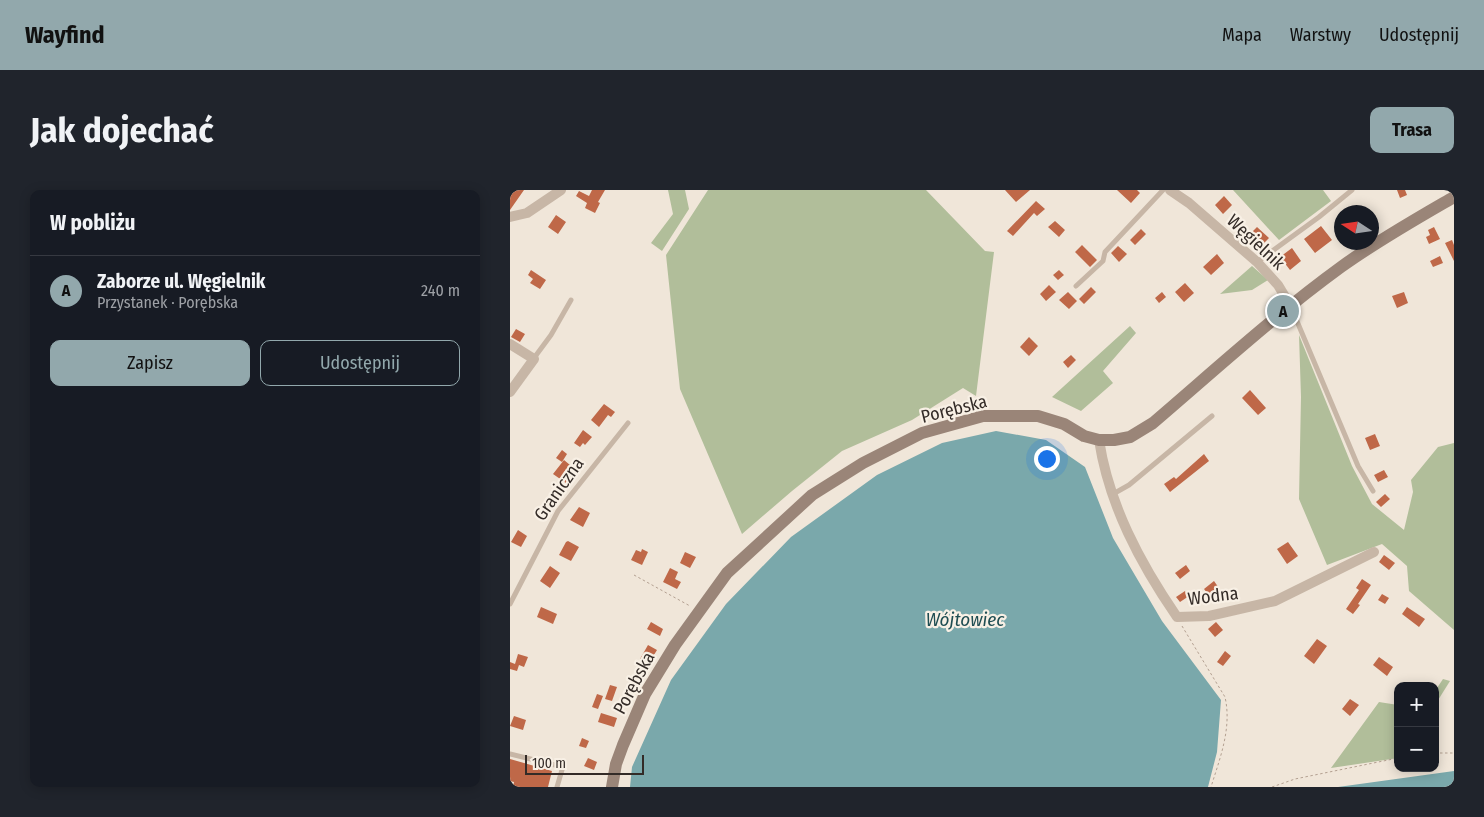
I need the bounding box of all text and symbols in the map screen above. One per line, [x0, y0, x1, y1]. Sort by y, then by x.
text: Wayfind [25, 21, 105, 49]
text: Mapa [1222, 24, 1262, 46]
text: Warstwy [1290, 24, 1351, 46]
text: Udostępnij [1379, 24, 1459, 46]
button: Trasa [1370, 107, 1454, 153]
text: Jak dojechać [30, 109, 213, 151]
north arrow [1334, 205, 1379, 250]
text: W pobliżu [50, 210, 135, 236]
street label: Węgielnik [1222, 210, 1290, 275]
text: Zaborze ul. Węgielnik [97, 270, 266, 293]
text: A [62, 281, 70, 300]
text: 240 m [421, 281, 460, 300]
pin: A [1267, 292, 1299, 330]
text: Przystanek · Porębska [97, 293, 238, 312]
button: Zapisz [50, 340, 250, 386]
button: Udostępnij [260, 340, 460, 386]
street label: Porębska [919, 390, 989, 428]
your location [1034, 446, 1060, 472]
street label: Graniczna [529, 453, 589, 525]
street label: Wodna [1186, 582, 1240, 610]
water label: Wójtowiec [926, 608, 1005, 631]
street label: Porębska [609, 648, 660, 718]
map controls [1394, 682, 1439, 772]
button: + [1394, 682, 1439, 727]
button: − [1394, 727, 1439, 772]
scale bar [525, 752, 644, 775]
text: 100 m [532, 755, 566, 772]

